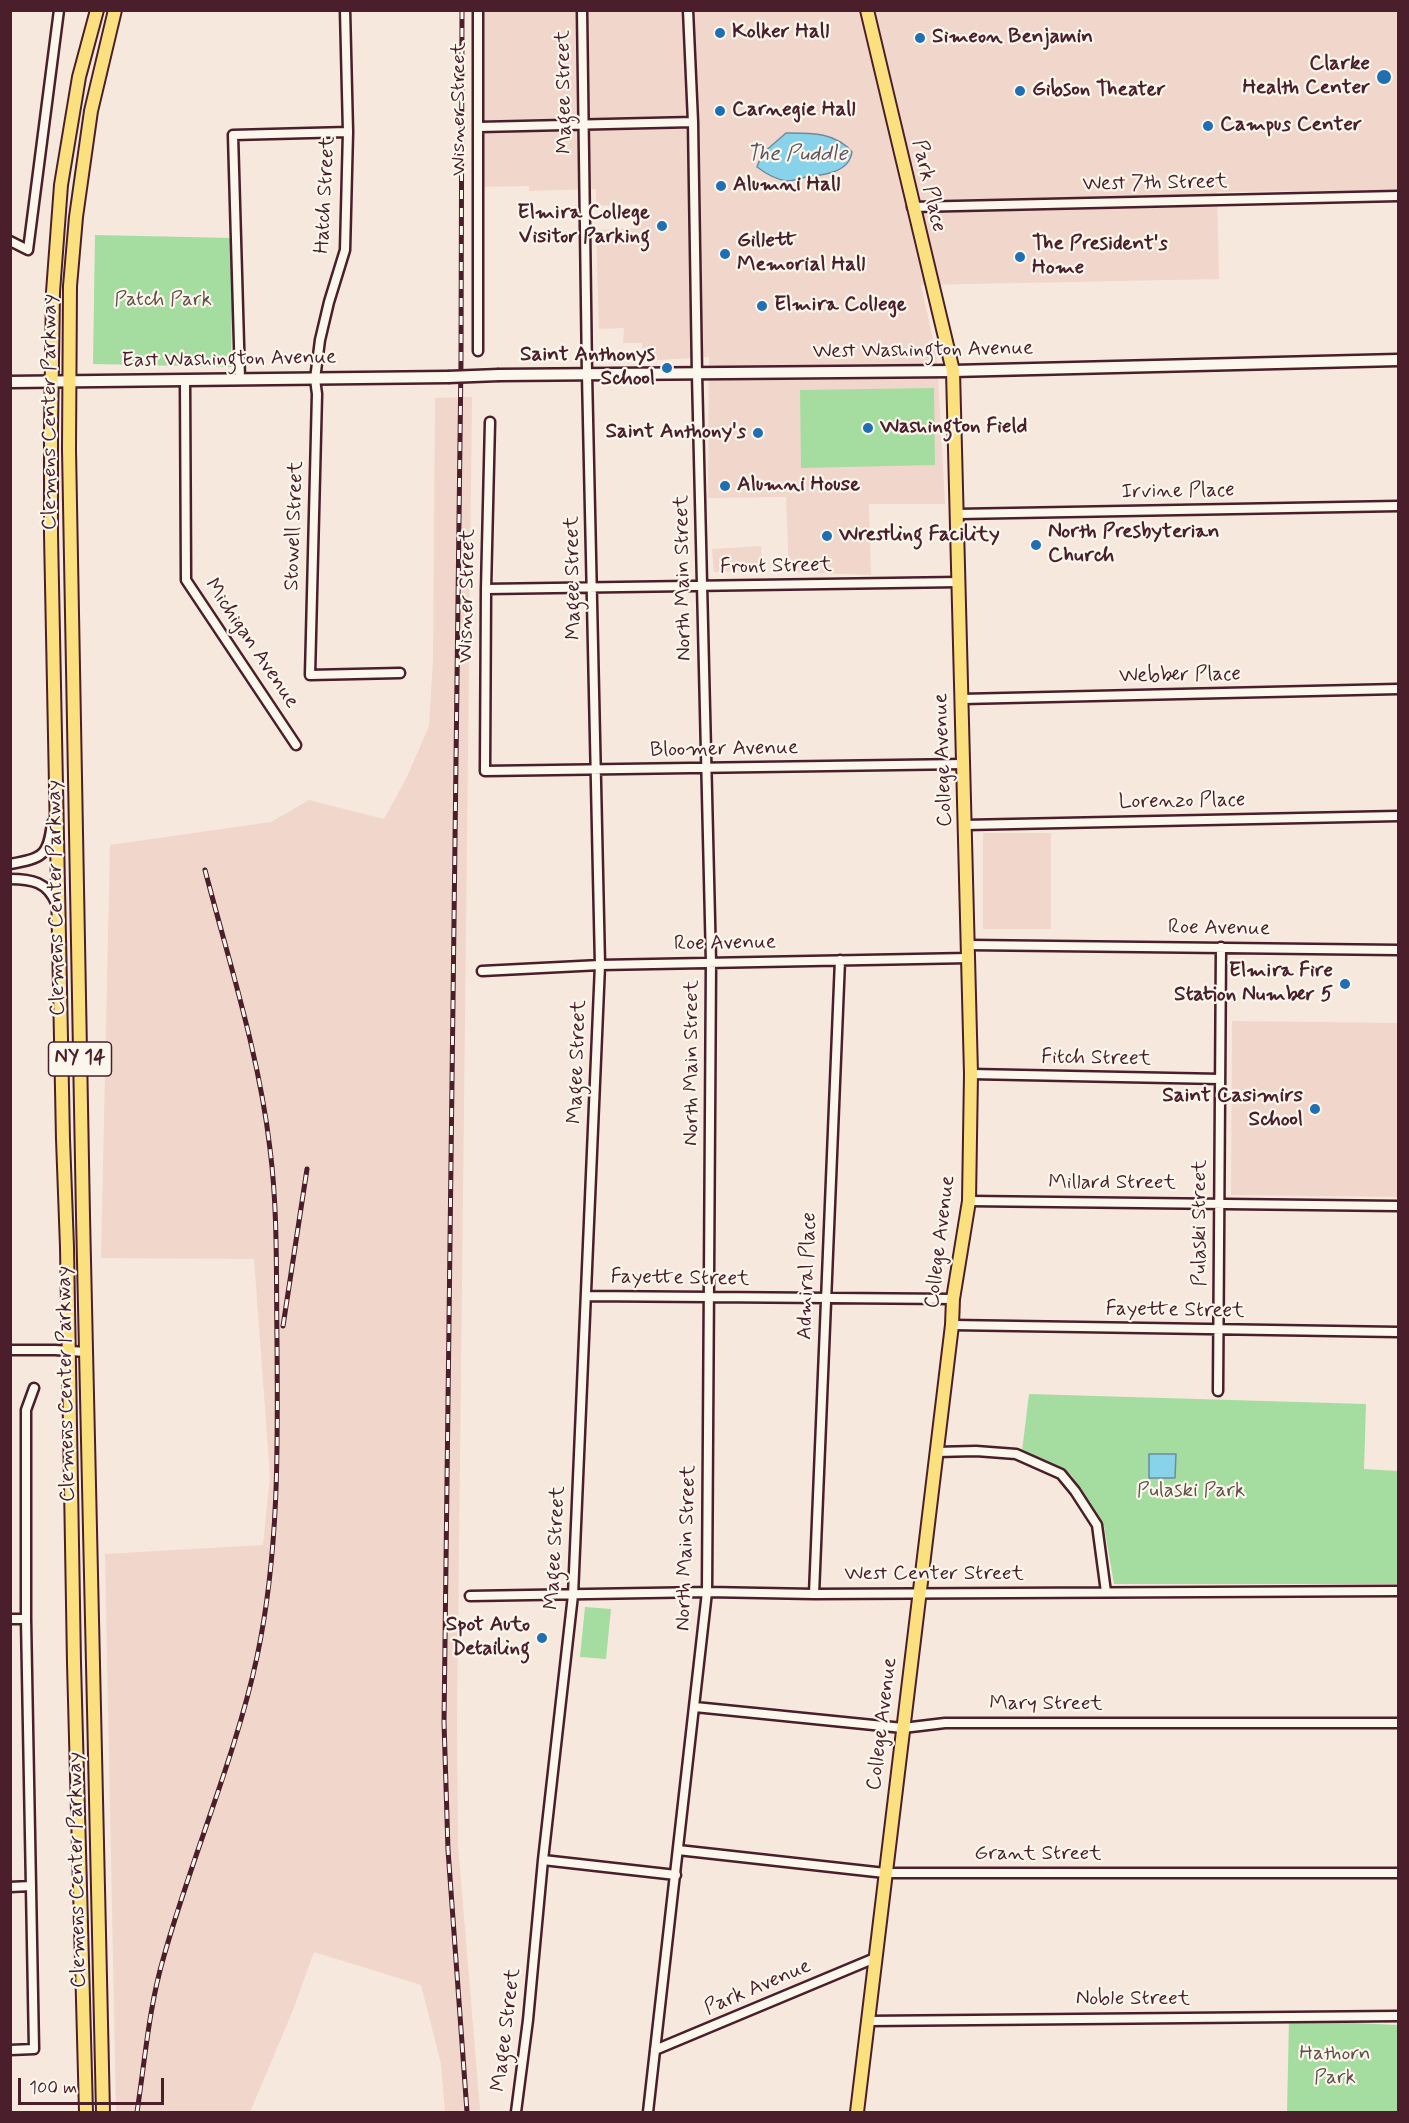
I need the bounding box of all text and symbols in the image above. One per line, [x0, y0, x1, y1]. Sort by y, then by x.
place label: Kolker Hall [732, 20, 829, 46]
place label: Simeon Benjamin [932, 25, 1093, 51]
marker: Kolker Hall [713, 26, 727, 40]
street label: Magee Street [551, 30, 579, 154]
marker: Simeon Benjamin [913, 31, 927, 45]
street label: Wisner Street [447, 42, 473, 176]
place label: Clarke Health Center [1242, 52, 1370, 102]
marker: Clarke Health Center [1375, 68, 1393, 86]
place label: Gibson Theater [1032, 78, 1166, 104]
marker: Gibson Theater [1013, 84, 1027, 98]
place label: Carnegie Hall [732, 98, 856, 124]
marker: Carnegie Hall [713, 104, 727, 118]
place label: Campus Center [1220, 113, 1362, 139]
marker: Campus Center [1201, 119, 1215, 133]
street label: Hatch Street [310, 135, 342, 255]
street label: Park Place [905, 138, 951, 234]
water label: The Puddle [747, 142, 847, 168]
street label: West 7th Street [1082, 170, 1228, 198]
place label: Alumni Hall [733, 173, 840, 199]
marker: Alumni Hall [714, 179, 728, 193]
place label: Elmira College Visitor Parking [517, 201, 650, 251]
marker: Elmira College Visitor Parking [655, 219, 669, 233]
place label: Gillett Memorial Hall [737, 229, 865, 279]
place label: The President's Home [1032, 232, 1168, 282]
marker: Gillett Memorial Hall [718, 247, 732, 261]
marker: The President's Home [1013, 250, 1027, 264]
park label: Patch Park [114, 288, 212, 314]
place label: Elmira College [774, 293, 907, 319]
street label: Clemens Center Parkway [38, 294, 64, 530]
marker: Elmira College [755, 299, 769, 313]
street label: West Washington Avenue [812, 336, 1034, 366]
place label: Saint Anthonys School [520, 343, 655, 393]
street label: East Washington Avenue [121, 346, 337, 374]
marker: Saint Anthonys School [660, 361, 674, 375]
place label: Washington Field [880, 415, 1027, 441]
place label: Saint Anthony's [605, 420, 746, 446]
marker: Washington Field [861, 421, 875, 435]
marker: Saint Anthony's [751, 426, 765, 440]
street label: Stowell Street [280, 461, 310, 591]
place label: Alumni House [737, 473, 860, 499]
street label: Irvine Place [1121, 478, 1235, 506]
marker: Alumni House [718, 479, 732, 493]
street label: North Main Street [670, 495, 698, 661]
street label: Magee Street [560, 516, 588, 640]
place label: North Presbyterian Church [1048, 520, 1220, 570]
place label: Wrestling Facility [839, 523, 1000, 549]
street label: Wisner Street [454, 529, 482, 663]
marker: Wrestling Facility [820, 529, 834, 543]
marker: North Presbyterian Church [1029, 538, 1043, 552]
street label: Front Street [720, 553, 832, 581]
street label: Michigan Avenue [198, 574, 304, 714]
street label: Webber Place [1119, 662, 1241, 690]
street label: College Avenue [929, 693, 959, 827]
street label: Bloomer Avenue [650, 736, 798, 764]
street label: Clemens Center Parkway [42, 780, 72, 1016]
street label: Lorenzo Place [1118, 788, 1246, 816]
street label: Roe Avenue [1168, 916, 1270, 942]
street label: Roe Avenue [674, 931, 776, 957]
place label: Elmira Fire Station Number 5 [1174, 959, 1333, 1009]
marker: Elmira Fire Station Number 5 [1338, 977, 1352, 991]
street label: North Main Street [680, 980, 706, 1146]
street label: Magee Street [563, 1000, 593, 1124]
road number: NY 14 [48, 1042, 112, 1076]
street label: Fitch Street [1041, 1045, 1151, 1073]
place label: Saint Casimirs School [1162, 1084, 1303, 1134]
marker: Saint Casimirs School [1308, 1102, 1322, 1116]
street label: Pulaski Street [1188, 1160, 1214, 1286]
street label: Millard Street [1048, 1171, 1176, 1197]
street label: College Avenue [920, 1174, 962, 1310]
street label: Admiral Place [793, 1212, 823, 1340]
street label: Fayette Street [610, 1265, 750, 1293]
street label: Clemens Center Parkway [52, 1266, 82, 1502]
street label: Fayette Street [1105, 1297, 1245, 1325]
street label: North Main Street [672, 1465, 702, 1631]
park label: Pulaski Park [1137, 1479, 1245, 1505]
street label: Magee Street [540, 1485, 572, 1611]
street label: West Center Street [844, 1562, 1024, 1588]
place label: Spot Auto Detailing [446, 1613, 530, 1663]
marker: Spot Auto Detailing [535, 1631, 549, 1645]
street label: College Avenue [862, 1656, 904, 1792]
street label: Mary Street [989, 1692, 1103, 1718]
street label: Clemens Center Parkway [63, 1752, 93, 1988]
street label: Grant Street [974, 1842, 1102, 1868]
street label: Park Avenue [701, 1954, 815, 2022]
street label: Magee Street [487, 1967, 527, 2093]
street label: Noble Street [1076, 1987, 1190, 2013]
park label: Hathorn Park [1299, 2042, 1371, 2092]
scale bar [21, 2066, 166, 2104]
text: 100 m [29, 2076, 77, 2100]

